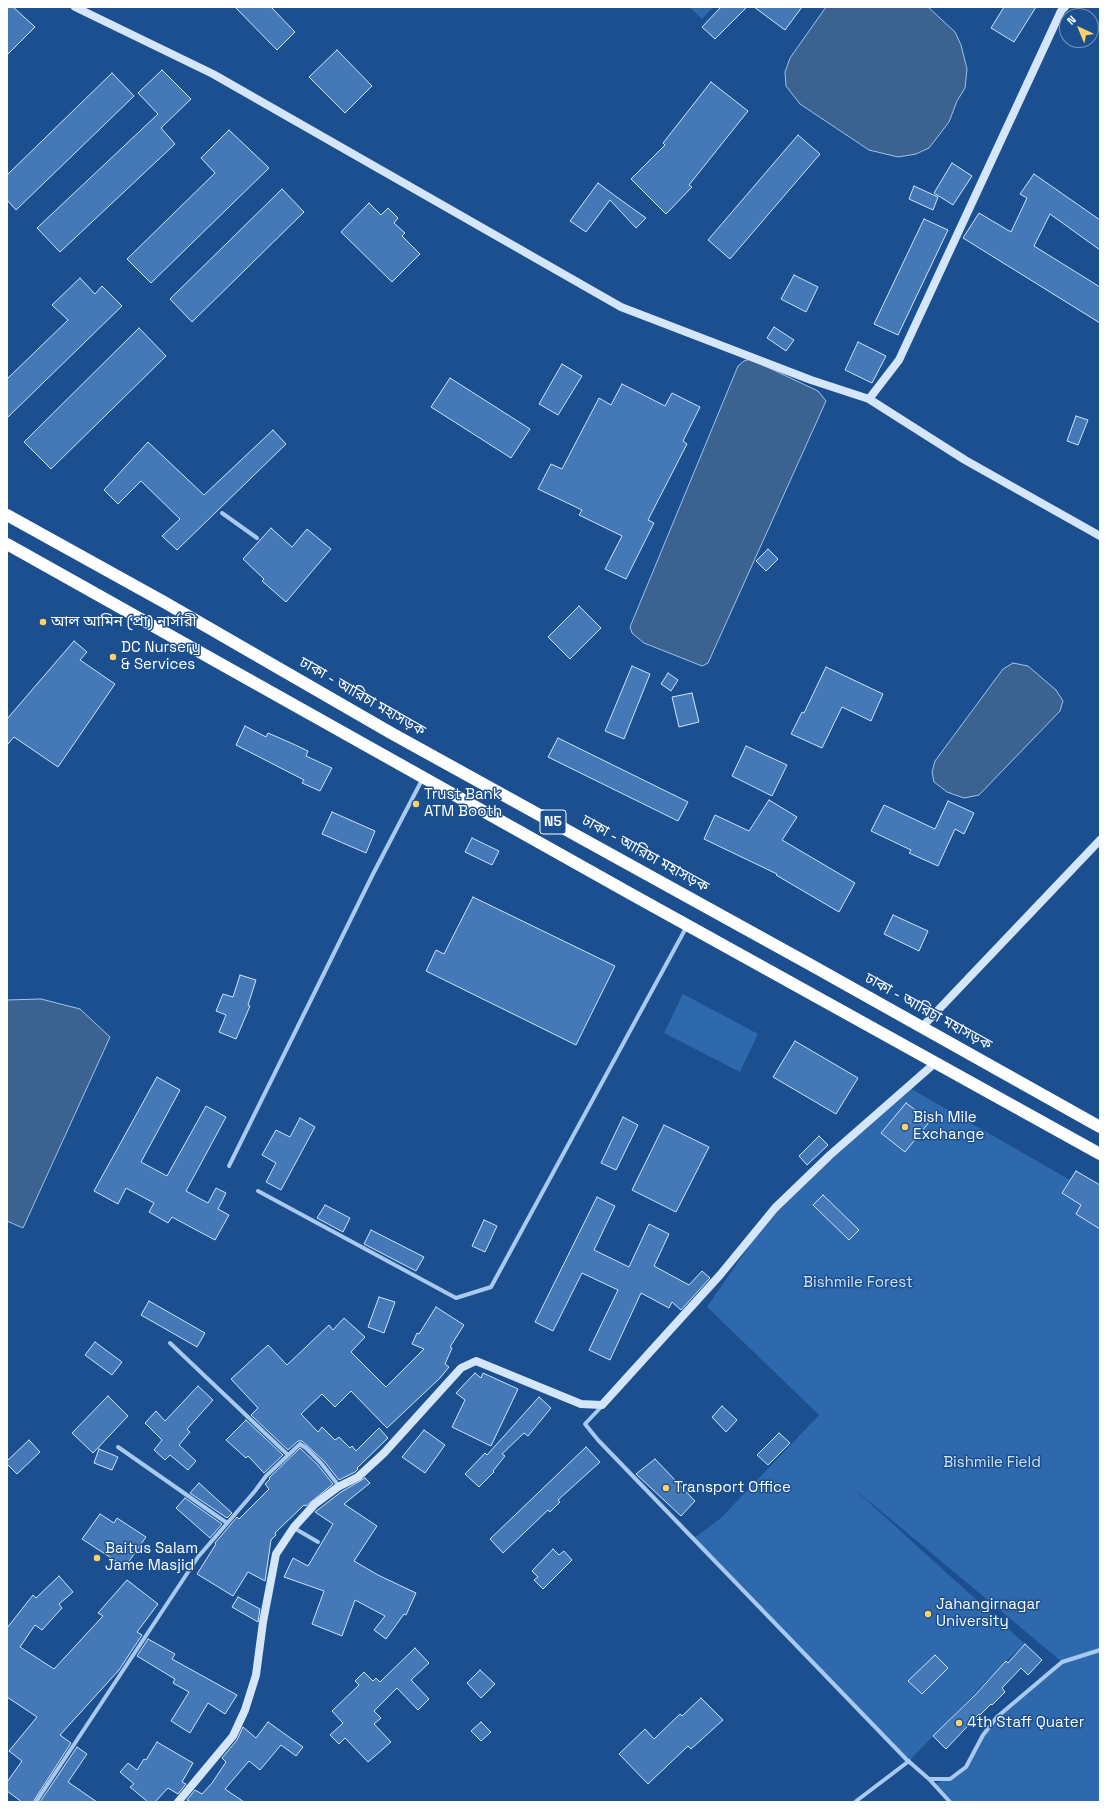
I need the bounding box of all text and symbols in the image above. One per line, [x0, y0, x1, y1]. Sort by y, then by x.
north arrow [1059, 8, 1099, 48]
text: N [1064, 12, 1079, 28]
place label: আল আমিন (প্রা) নার্সারী [51, 613, 197, 631]
marker: আল আমিন (প্রা) নার্সারী [38, 617, 48, 627]
place label: DC Nursery & Services [121, 639, 201, 674]
marker: DC Nursery & Services [108, 652, 118, 662]
street label: ঢাকা - আরিচা মহাসড়ক [296, 654, 428, 740]
place label: Trust Bank ATM Booth [424, 786, 502, 821]
marker: Trust Bank ATM Booth [411, 799, 421, 809]
road number: N5 [540, 810, 566, 834]
street label: ঢাকা - আরিচা মহাসড়ক [578, 812, 712, 896]
street label: ঢাকা - আরিচা মহাসড়ক [861, 970, 995, 1054]
place label: Bish Mile Exchange [913, 1109, 984, 1144]
marker: Bish Mile Exchange [900, 1122, 910, 1132]
park label: Bishmile Forest [803, 1274, 913, 1292]
park label: Bishmile Field [943, 1454, 1041, 1472]
place label: Transport Office [674, 1479, 791, 1497]
marker: Transport Office [661, 1483, 671, 1493]
place label: Baitus Salam Jame Masjid [105, 1540, 198, 1575]
marker: Baitus Salam Jame Masjid [92, 1553, 102, 1563]
place label: Jahangirnagar University [936, 1596, 1041, 1631]
marker: Jahangirnagar University [923, 1609, 933, 1619]
place label: 4th Staff Quater [967, 1714, 1084, 1732]
marker: 4th Staff Quater [954, 1718, 964, 1728]

